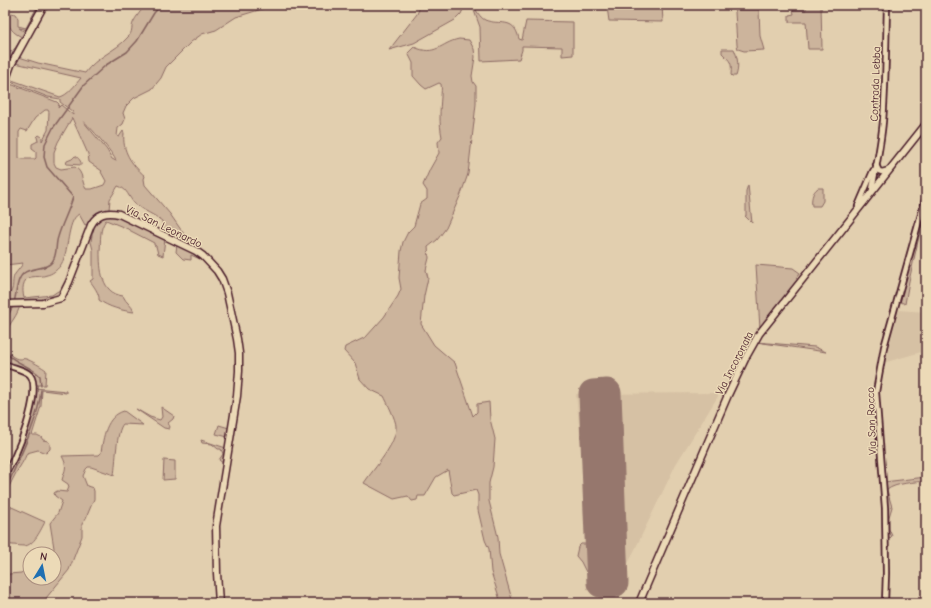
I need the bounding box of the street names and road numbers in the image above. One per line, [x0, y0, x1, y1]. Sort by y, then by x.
street label: Contrada Lebba [868, 46, 883, 122]
street label: Via San Leonardo [123, 202, 204, 251]
street label: Via Incoronata [713, 329, 756, 397]
street label: Via San Rocco [864, 387, 879, 455]

